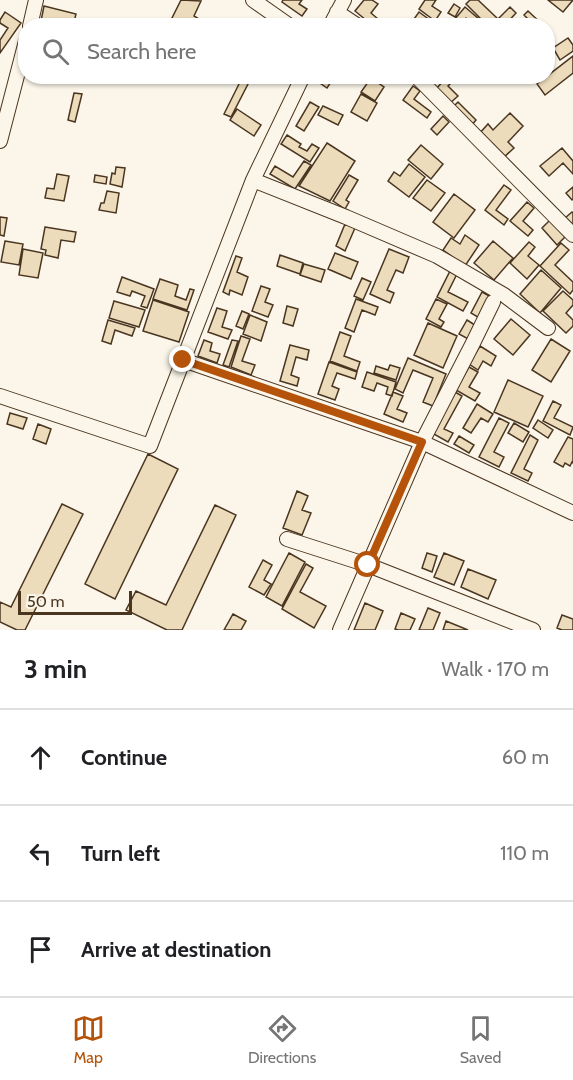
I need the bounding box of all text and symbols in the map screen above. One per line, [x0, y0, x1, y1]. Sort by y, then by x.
search box [18, 18, 555, 84]
icon: search [39, 35, 72, 68]
text: Search here [87, 38, 196, 65]
route end [169, 346, 195, 372]
route start [354, 551, 380, 577]
scale bar [18, 588, 132, 616]
text: 50 m [27, 592, 64, 611]
text: 3 min [24, 653, 87, 685]
text: Walk · 170 m [441, 657, 549, 681]
icon: ahead [24, 741, 57, 774]
text: Continue [81, 744, 167, 771]
text: 60 m [502, 745, 549, 769]
icon: left [24, 837, 57, 870]
text: Turn left [81, 840, 160, 867]
text: 110 m [500, 841, 549, 865]
icon: arrive [24, 933, 57, 966]
text: Arrive at destination [81, 936, 271, 963]
tab: Map [72, 1012, 105, 1067]
tab: Directions [248, 1012, 316, 1067]
tab: Saved [460, 1012, 501, 1067]

